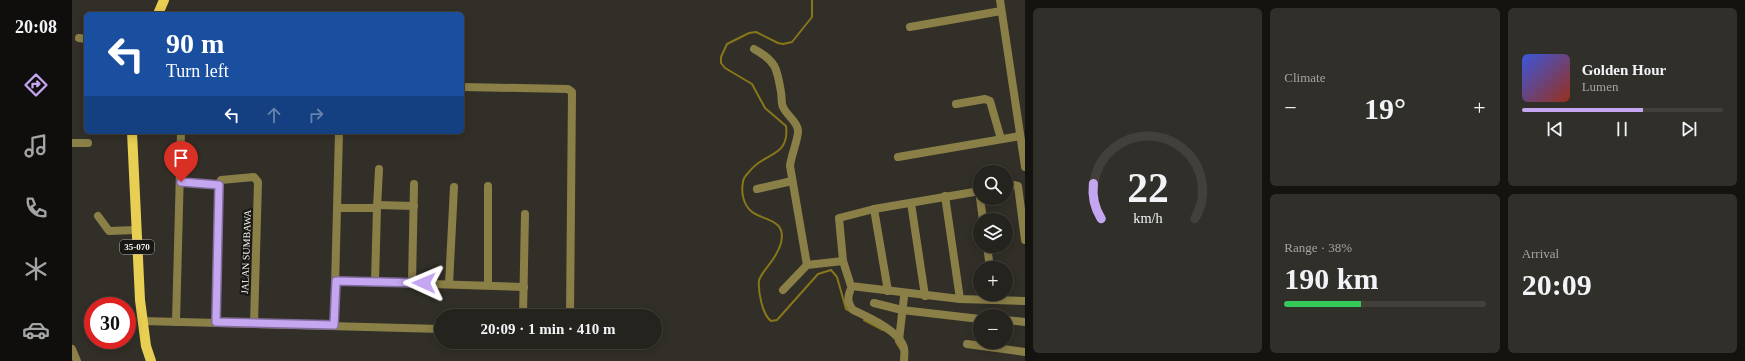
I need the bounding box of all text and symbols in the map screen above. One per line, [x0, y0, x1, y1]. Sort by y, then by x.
text: 20:08 [15, 17, 57, 37]
icon: left [100, 28, 152, 80]
text: 90 m [166, 28, 224, 59]
text: Turn left [166, 61, 229, 81]
text: Golden Hour [1582, 62, 1666, 78]
text: Climate [1284, 70, 1326, 85]
icon: directions [22, 71, 50, 99]
text: Lumen [1582, 79, 1618, 94]
text: 19° [1364, 92, 1406, 125]
text: − [1284, 95, 1297, 120]
text: + [1473, 95, 1486, 120]
icon: left [221, 104, 243, 126]
icon: ahead [263, 104, 285, 126]
icon: right [305, 104, 327, 126]
icon: previous [1544, 118, 1566, 140]
icon: pause [1611, 118, 1633, 140]
icon: next [1678, 118, 1700, 140]
icon: music [22, 132, 50, 160]
pin [164, 141, 198, 182]
icon: arrive [170, 147, 192, 169]
text: 22 [1127, 164, 1168, 210]
map controls [973, 165, 1013, 349]
button: search [973, 165, 1013, 205]
icon: phone [22, 194, 50, 222]
street label: JALAN SUMBAWA [239, 209, 253, 294]
text: km/h [1133, 209, 1162, 225]
button: layers [973, 213, 1013, 253]
road number: 35-070 [120, 240, 154, 254]
text: Range · 38% [1284, 240, 1352, 255]
text: Arrival [1522, 246, 1559, 261]
icon: climate [22, 255, 50, 283]
button: + [973, 261, 1013, 301]
position arrow [403, 262, 445, 304]
text: 190 km [1284, 262, 1379, 295]
text: 20:09 [1522, 268, 1592, 301]
speed limit sign: 30 [84, 297, 136, 349]
button: − [973, 309, 1013, 349]
icon: car [22, 316, 50, 344]
text: 20:09 · 1 min · 410 m [481, 321, 616, 337]

